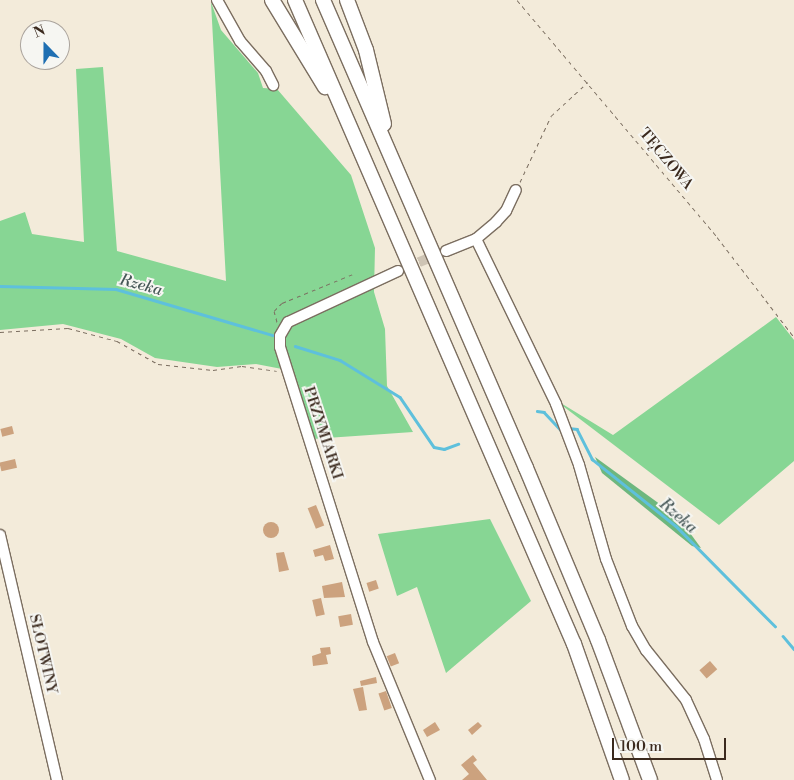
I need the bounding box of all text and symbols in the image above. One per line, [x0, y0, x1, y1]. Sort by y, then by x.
north arrow [20, 20, 70, 70]
text: N [31, 22, 48, 42]
street label: TĘCZOWA [635, 125, 697, 193]
water label: Rzeka [118, 270, 164, 300]
street label: PRZYMIARKI [300, 384, 346, 482]
water label: Rzeka [655, 495, 701, 537]
street label: SŁOTWINY [25, 612, 61, 696]
scale bar [614, 728, 728, 760]
text: 100 m [620, 737, 662, 756]

